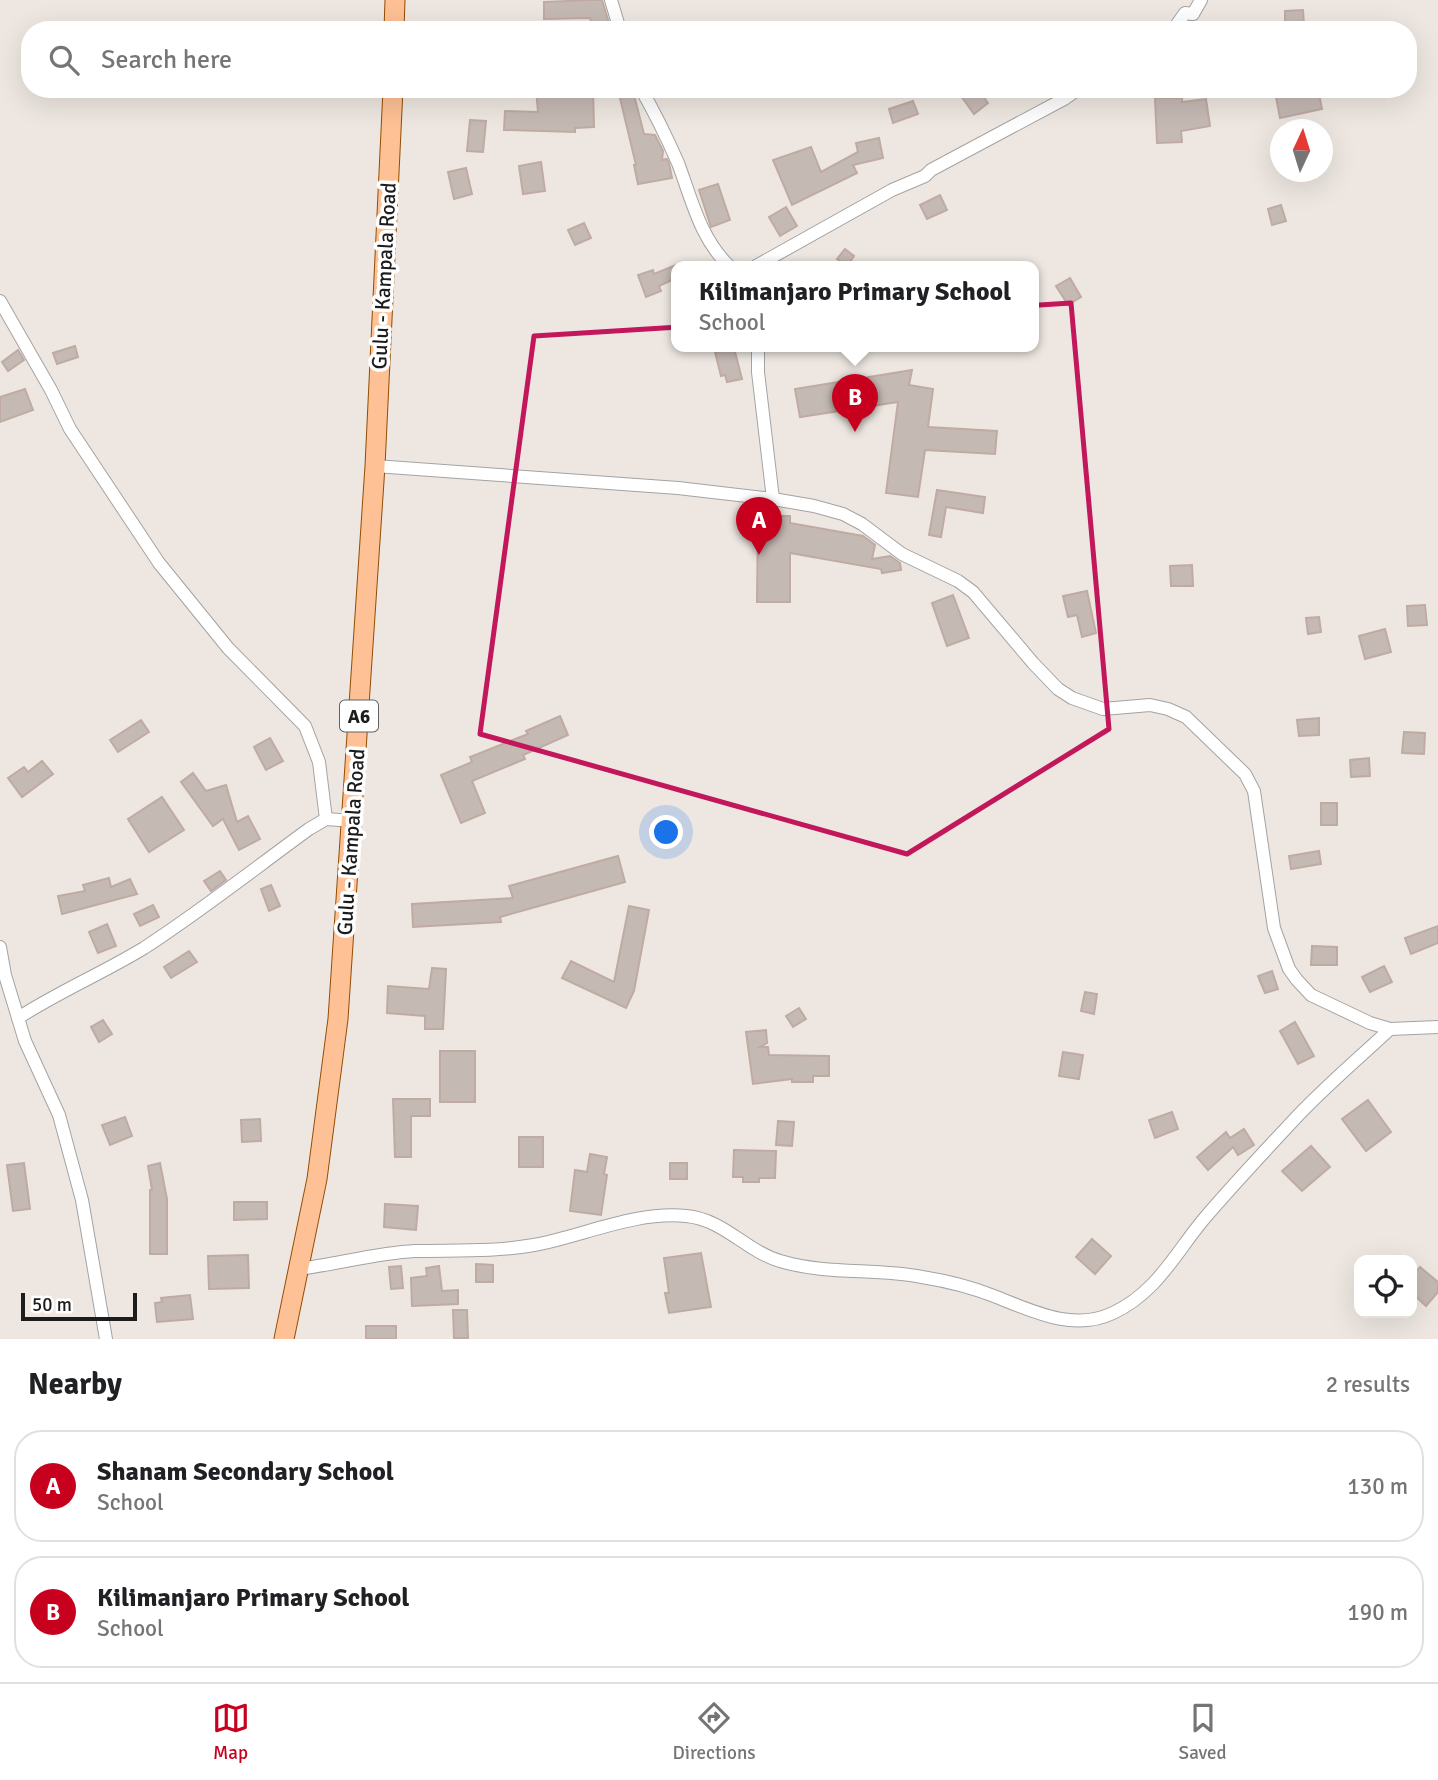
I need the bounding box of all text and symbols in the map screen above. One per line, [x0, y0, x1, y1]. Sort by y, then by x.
search box [21, 21, 1417, 98]
icon: search [45, 41, 83, 79]
text: Search here [101, 44, 232, 76]
north arrow [1270, 119, 1333, 182]
street label: Gulu - Kampala Road [366, 182, 402, 370]
popup [671, 261, 1039, 352]
text: Kilimanjaro Primary School [699, 276, 1011, 308]
text: School [699, 308, 766, 337]
pin: B [832, 374, 878, 432]
pin: A [736, 497, 782, 555]
road number: A6 [340, 701, 378, 732]
street label: Gulu - Kampala Road [332, 748, 370, 936]
your location [649, 815, 683, 849]
map controls [1354, 1255, 1417, 1318]
button: locate [1354, 1255, 1417, 1318]
scale bar [21, 1290, 136, 1322]
text: 50 m [32, 1293, 72, 1317]
text: Nearby [28, 1366, 122, 1403]
text: 2 results [1326, 1370, 1410, 1399]
text: Shanam Secondary School [97, 1456, 394, 1488]
text: A [46, 1472, 60, 1501]
text: 130 m [1347, 1472, 1408, 1501]
text: School [97, 1488, 164, 1517]
text: Kilimanjaro Primary School [97, 1582, 410, 1614]
text: B [46, 1598, 60, 1627]
text: 190 m [1347, 1598, 1408, 1627]
text: School [97, 1614, 164, 1643]
tab: Map [212, 1699, 250, 1765]
tab: Directions [673, 1699, 756, 1765]
tab: Saved [1179, 1699, 1226, 1765]

